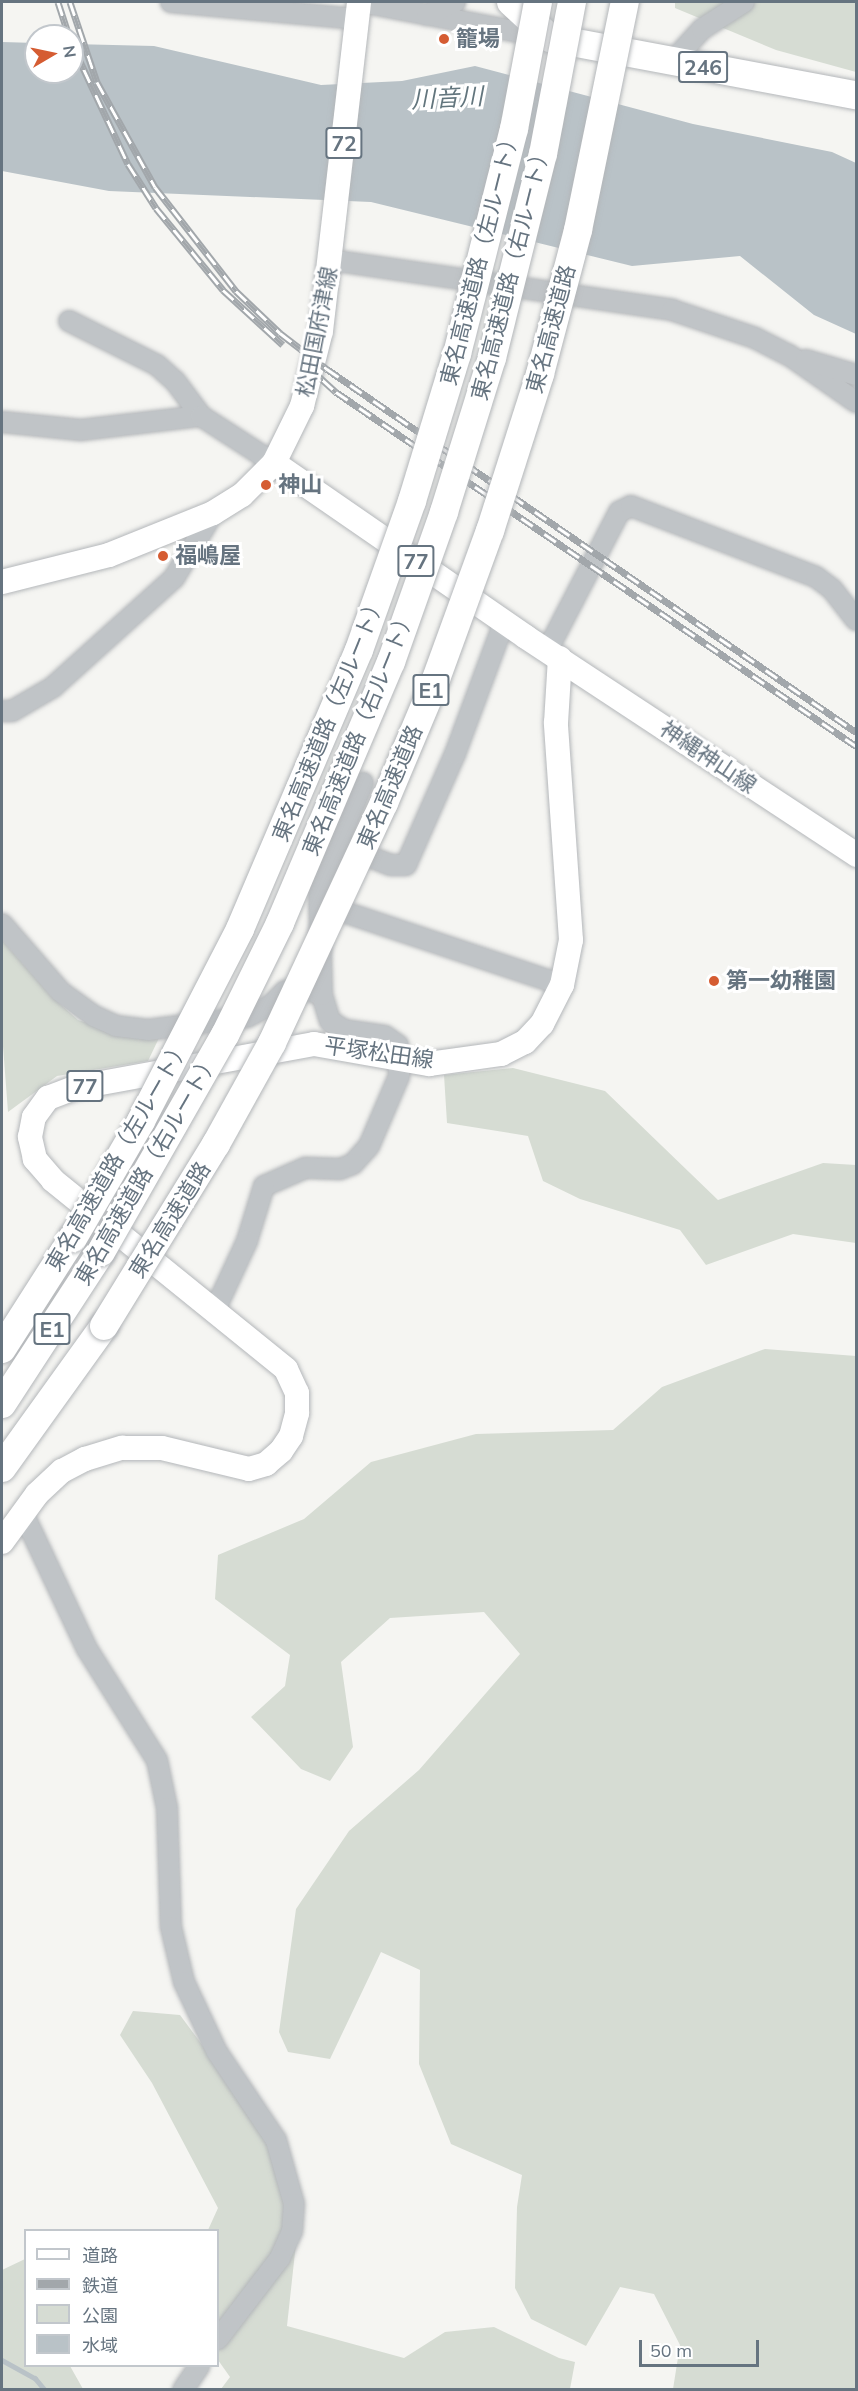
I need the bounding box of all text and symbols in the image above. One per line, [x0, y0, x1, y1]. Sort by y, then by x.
north arrow [24, 24, 84, 84]
place label: 籠場 [456, 26, 500, 52]
marker: 籠場 [437, 32, 451, 46]
text: N [59, 44, 81, 59]
road number: 246 [678, 49, 728, 85]
water label: 川音川 [410, 82, 484, 114]
road number: 72 [324, 125, 364, 161]
street label: 東名高速道路（左ルート） [435, 126, 525, 388]
street label: 東名高速道路（右ルート） [466, 141, 556, 403]
street label: 東名高速道路 [521, 262, 581, 396]
street label: 松田国府津線 [291, 265, 343, 399]
place label: 神山 [278, 472, 322, 498]
marker: 神山 [259, 478, 273, 492]
place label: 福嶋屋 [175, 543, 241, 569]
road number: 77 [396, 543, 436, 579]
marker: 福嶋屋 [156, 549, 170, 563]
street label: 東名高速道路（左ルート） [267, 591, 391, 845]
street label: 東名高速道路（右ルート） [297, 605, 421, 859]
road number: E1 [412, 672, 450, 708]
street label: 神縄神山線 [655, 715, 761, 799]
street label: 東名高速道路 [352, 721, 428, 853]
place label: 第一幼稚園 [726, 968, 836, 994]
marker: 第一幼稚園 [707, 974, 721, 988]
street label: 平塚松田線 [323, 1032, 435, 1074]
street label: 東名高速道路（左ルート） [41, 1034, 195, 1276]
street label: 東名高速道路（右ルート） [70, 1048, 224, 1290]
road number: 77 [66, 1068, 104, 1104]
street label: 東名高速道路 [124, 1157, 216, 1283]
road number: E1 [32, 1311, 72, 1347]
legend [24, 2229, 219, 2367]
text: 道路 [82, 2244, 118, 2267]
text: 鉄道 [82, 2274, 118, 2297]
text: 公園 [82, 2304, 118, 2327]
scale bar [642, 2328, 762, 2366]
text: 水域 [82, 2334, 118, 2357]
text: 50 m [650, 2339, 692, 2362]

